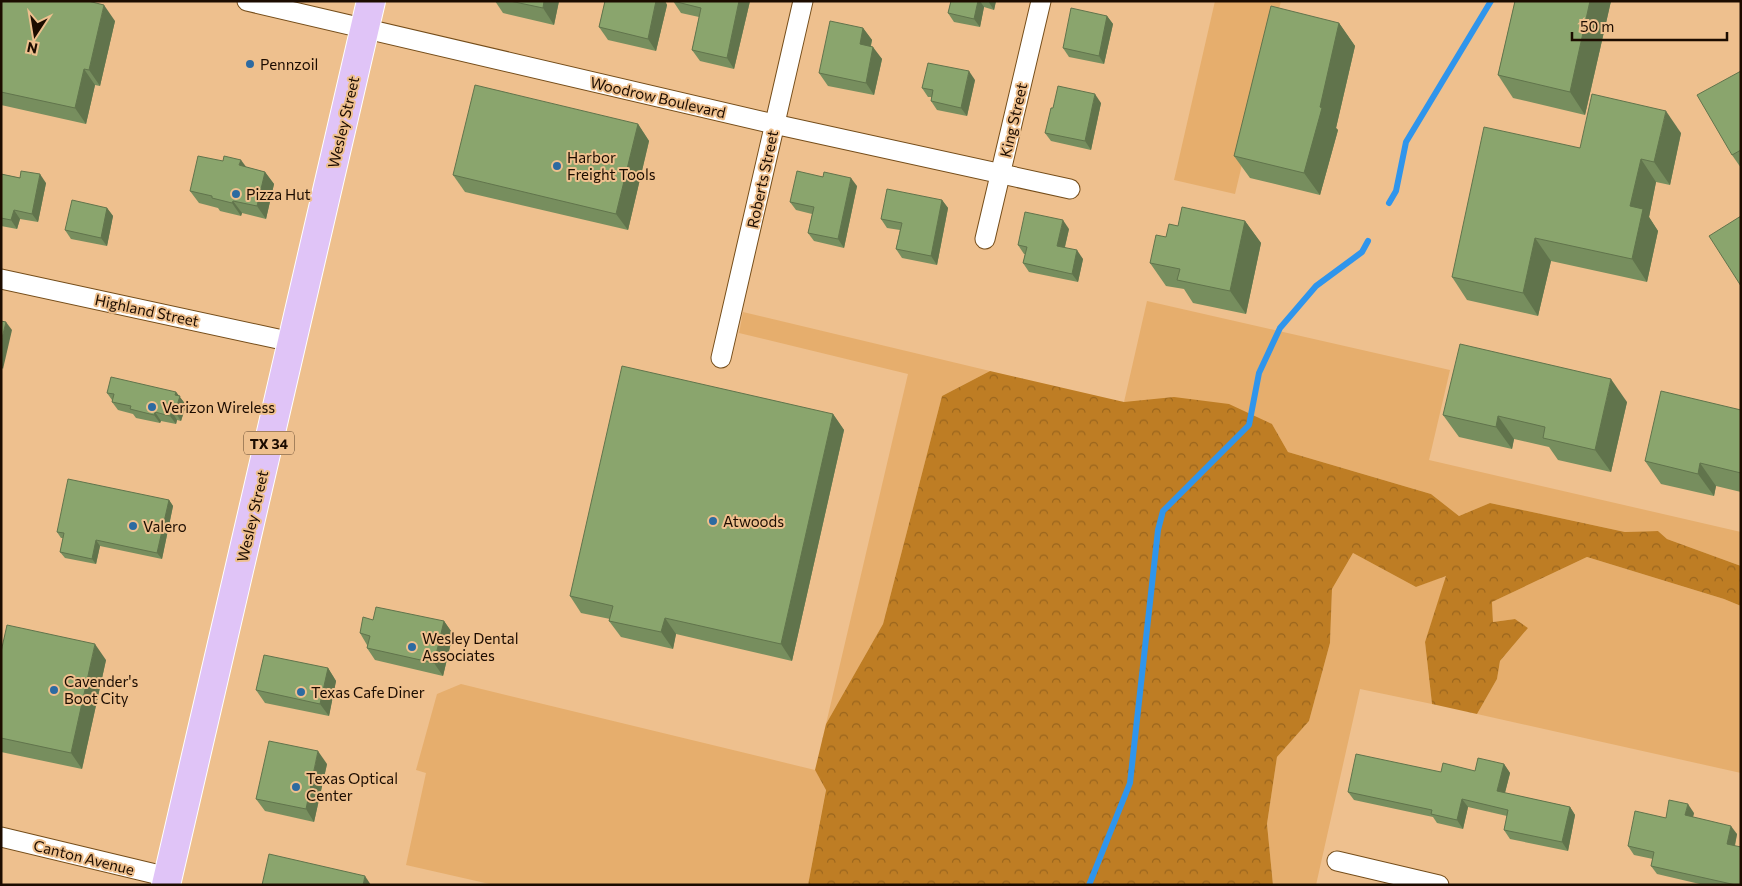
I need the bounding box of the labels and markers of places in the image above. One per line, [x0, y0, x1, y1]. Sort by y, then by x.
place label: Pennzoil [260, 55, 318, 73]
marker: Pennzoil [244, 58, 256, 70]
place label: Harbor Freight Tools [567, 148, 656, 183]
marker: Harbor Freight Tools [551, 160, 563, 172]
place label: Pizza Hut [246, 185, 311, 203]
marker: Pizza Hut [230, 188, 242, 200]
place label: Verizon Wireless [162, 398, 275, 416]
marker: Verizon Wireless [146, 401, 158, 413]
place label: Atwoods [723, 512, 784, 530]
marker: Atwoods [707, 515, 719, 527]
place label: Valero [143, 517, 187, 535]
marker: Valero [127, 520, 139, 532]
place label: Wesley Dental Associates [422, 629, 519, 664]
marker: Wesley Dental Associates [406, 641, 418, 653]
place label: Cavender's Boot City [64, 672, 138, 707]
place label: Texas Cafe Diner [311, 683, 425, 701]
marker: Cavender's Boot City [48, 684, 60, 696]
marker: Texas Cafe Diner [295, 686, 307, 698]
place label: Texas Optical Center [306, 769, 398, 804]
marker: Texas Optical Center [290, 781, 302, 793]

